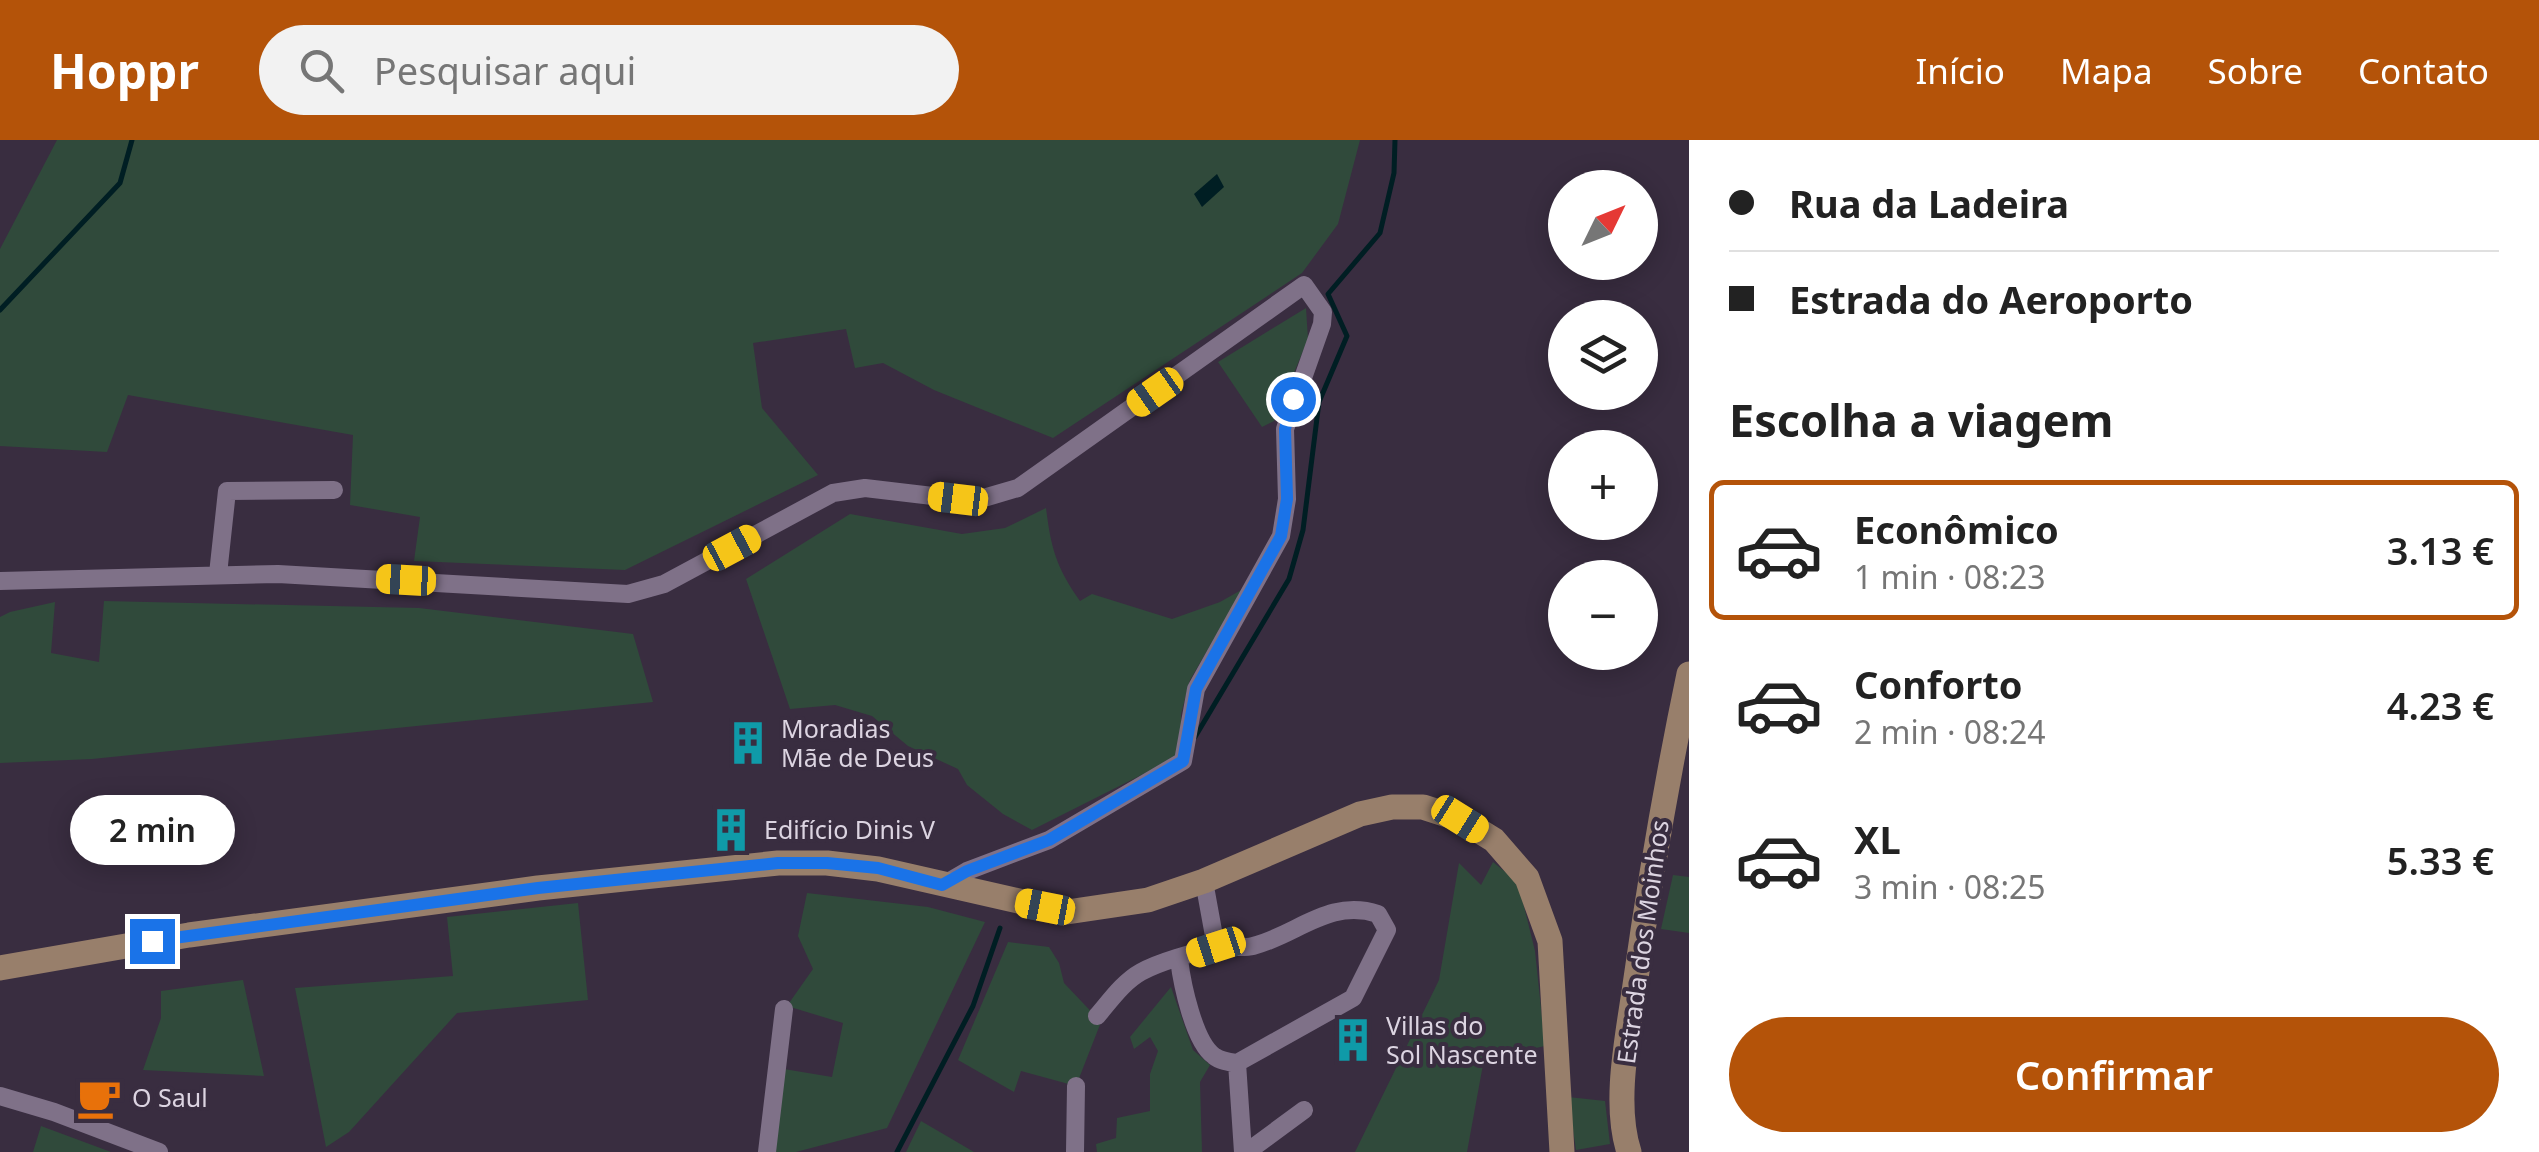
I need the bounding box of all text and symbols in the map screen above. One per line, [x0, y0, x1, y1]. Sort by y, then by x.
search box [259, 25, 959, 115]
text: Hoppr [50, 38, 199, 103]
icon: search [294, 43, 349, 98]
text: Pesquisar aqui [374, 44, 636, 96]
text: Início [1915, 47, 2005, 94]
text: Mapa [2060, 47, 2153, 94]
text: Sobre [2208, 47, 2303, 94]
text: Contato [2358, 47, 2489, 94]
north arrow [1548, 170, 1658, 280]
map controls [1548, 170, 1658, 670]
text: Rua da Ladeira [1789, 177, 2069, 229]
text: Estrada do Aeroporto [1789, 273, 2193, 325]
button: layers [1548, 300, 1658, 410]
car [1122, 363, 1188, 421]
route start [1271, 377, 1316, 422]
text: Escolha a viagem [1729, 389, 2113, 450]
button: + [1548, 430, 1658, 540]
car [926, 480, 990, 518]
text: Econômico [1854, 503, 2059, 555]
icon: car [1734, 505, 1824, 595]
car [698, 521, 766, 575]
text: 3.13 € [2387, 524, 2494, 576]
text: 1 min · 08:23 [1854, 555, 2046, 598]
button: − [1548, 560, 1658, 670]
car [375, 563, 437, 597]
text: Conforto [1854, 658, 2023, 710]
icon: car [1734, 660, 1824, 750]
text: 4.23 € [2387, 679, 2494, 731]
text: 2 min · 08:24 [1854, 710, 2046, 753]
place label: Moradias Mãe de Deus [781, 711, 934, 774]
building icon: Moradias Mãe de Deus [724, 719, 772, 767]
car [1427, 790, 1493, 848]
callout: 2 min [70, 796, 234, 866]
building icon: Edifício Dinis V [707, 806, 755, 854]
text: 2 min [109, 808, 196, 851]
place label: Edifício Dinis V [764, 812, 935, 846]
text: XL [1854, 813, 1901, 865]
icon: car [1734, 815, 1824, 905]
street label: Estrada dos Moinhos [1608, 818, 1676, 1066]
text: 5.33 € [2387, 834, 2494, 886]
text: 3 min · 08:25 [1854, 865, 2046, 908]
car [1013, 887, 1077, 927]
route end [130, 919, 175, 964]
car [1183, 923, 1249, 971]
place label: Villas do Sol Nascente [1386, 1008, 1537, 1071]
building icon: Villas do Sol Nascente [1329, 1016, 1377, 1064]
button: Confirmar [1729, 1017, 2499, 1132]
cafe icon: O Saul [75, 1074, 123, 1122]
place label: O Saul [132, 1080, 208, 1114]

